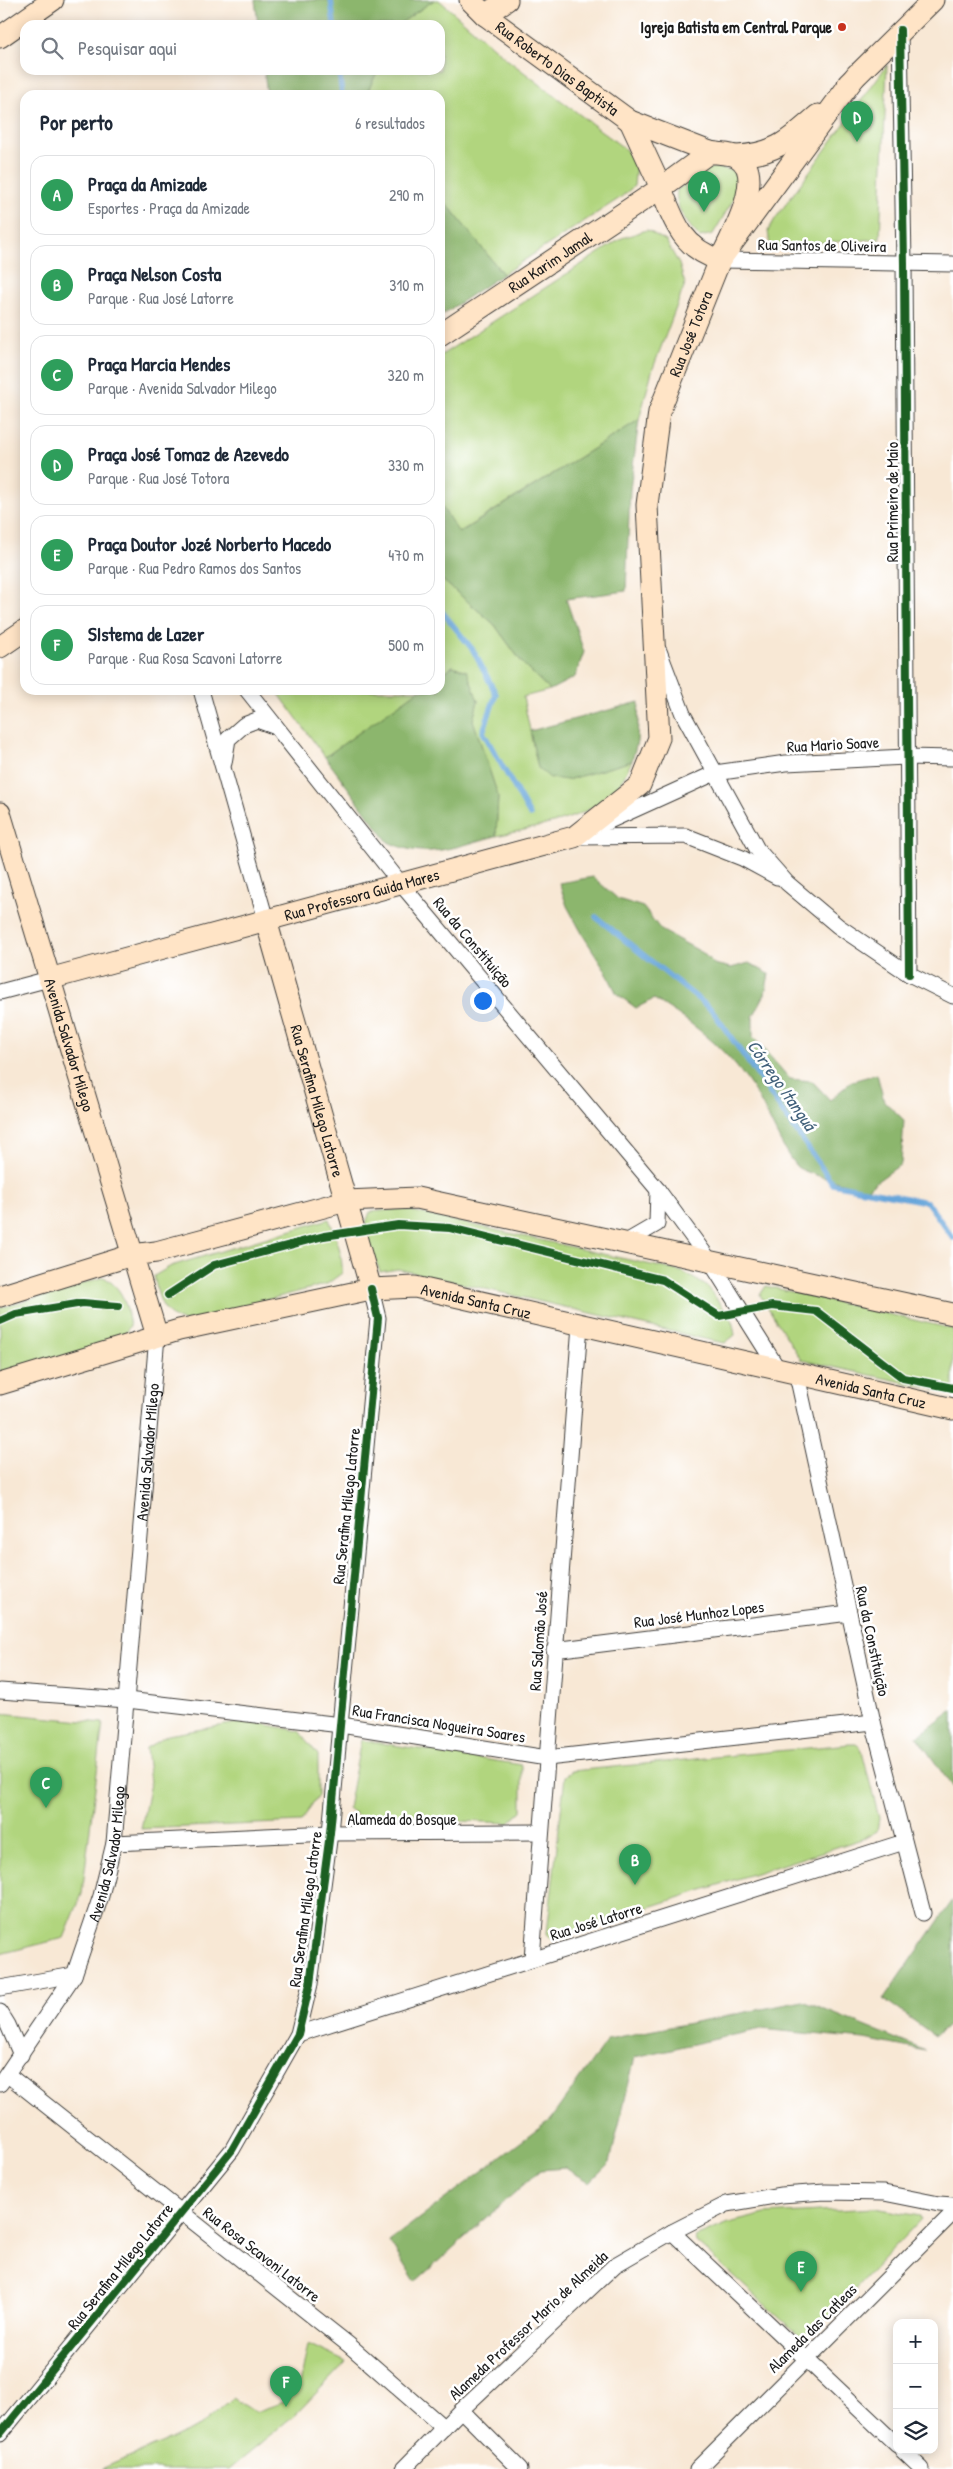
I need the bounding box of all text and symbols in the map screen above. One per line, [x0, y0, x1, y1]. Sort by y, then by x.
street label: Rua Roberto Dias Baptista [491, 15, 624, 120]
place label: Igreja Batista em Central Parque [640, 16, 833, 39]
search box [20, 20, 445, 75]
marker: Igreja Batista em Central Parque [836, 21, 848, 33]
icon: search [38, 34, 66, 62]
text: Pesquisar aqui [78, 35, 177, 61]
pin: D [841, 101, 873, 142]
text: Por perto [40, 108, 113, 137]
text: 6 resultados [355, 112, 425, 134]
text: Praça da Amizade [88, 171, 207, 197]
pin: A [688, 171, 720, 212]
text: A [53, 184, 61, 206]
text: 290 m [389, 184, 424, 206]
text: Esportes · Praça da Amizade [88, 197, 250, 219]
street label: Rua Karim Jamal [504, 226, 597, 298]
street label: Rua Santos de Oliveira [758, 233, 886, 257]
text: Praça Nelson Costa [88, 261, 221, 287]
text: B [53, 274, 61, 296]
text: 310 m [389, 274, 424, 296]
text: Parque · Rua José Latorre [88, 287, 234, 309]
street label: Rua José Totora [663, 288, 717, 380]
text: Praça Marcia Mendes [88, 351, 230, 377]
text: C [53, 364, 61, 386]
text: 320 m [388, 364, 424, 386]
text: Parque · Avenida Salvador Milego [88, 377, 277, 399]
text: Praça José Tomaz de Azevedo [88, 441, 289, 467]
street label: Rua Primeiro de Maio [881, 441, 903, 562]
text: D [53, 454, 61, 476]
text: 330 m [388, 454, 424, 476]
text: Parque · Rua José Totora [88, 467, 229, 489]
text: Praça Doutor Jozé Norberto Macedo [88, 531, 331, 557]
text: E [53, 544, 61, 566]
text: 470 m [388, 544, 424, 566]
text: Parque · Rua Pedro Ramos dos Santos [88, 557, 301, 579]
text: SIstema de Lazer [88, 621, 204, 647]
text: F [54, 634, 60, 656]
text: 500 m [388, 634, 424, 656]
text: Parque · Rua Rosa Scavoni Latorre [88, 647, 282, 669]
street label: Rua Mario Soave [786, 731, 880, 757]
street label: Rua Professora Guida Mares [282, 863, 442, 926]
street label: Rua da Constituição [429, 892, 518, 992]
street label: Avenida Salvador Milego [39, 975, 100, 1115]
your location [470, 988, 496, 1014]
street label: Rua Serafina Milego Latorre [285, 1022, 350, 1180]
water label: Córrego Itanguá [742, 1035, 824, 1137]
street label: Avenida Santa Cruz [419, 1278, 533, 1324]
street label: Avenida Santa Cruz [814, 1367, 928, 1414]
street label: Avenida Salvador Milego [130, 1382, 164, 1522]
street label: Rua Serafina Milego Latorre [327, 1426, 365, 1585]
street label: Rua da Constituição [851, 1584, 896, 1699]
street label: Rua Salomão José [524, 1590, 553, 1692]
street label: Rua José Munhoz Lopes [633, 1595, 765, 1633]
street label: Rua Francisca Nogueira Soares [351, 1698, 527, 1748]
pin: C [30, 1767, 62, 1808]
street label: Avenida Salvador Milego [82, 1784, 130, 1924]
street label: Alameda do Bosque [347, 1808, 457, 1830]
street label: Rua Serafina Milego Latorre [283, 1829, 327, 1988]
pin: B [619, 1844, 651, 1885]
street label: Rua José Latorre [547, 1896, 645, 1945]
street label: Rua Serafina Milego Latorre [62, 2198, 178, 2334]
street label: Rua Rosa Scavoni Latorre [199, 2201, 326, 2307]
street label: Alameda Professor Mario de Almeida [444, 2245, 612, 2405]
pin: E [785, 2251, 817, 2292]
street label: Alameda das Catleas [763, 2279, 861, 2377]
map controls [893, 2319, 938, 2454]
button: + [893, 2319, 938, 2364]
button: − [893, 2364, 938, 2409]
pin: F [270, 2366, 302, 2407]
button: layers [893, 2409, 938, 2454]

